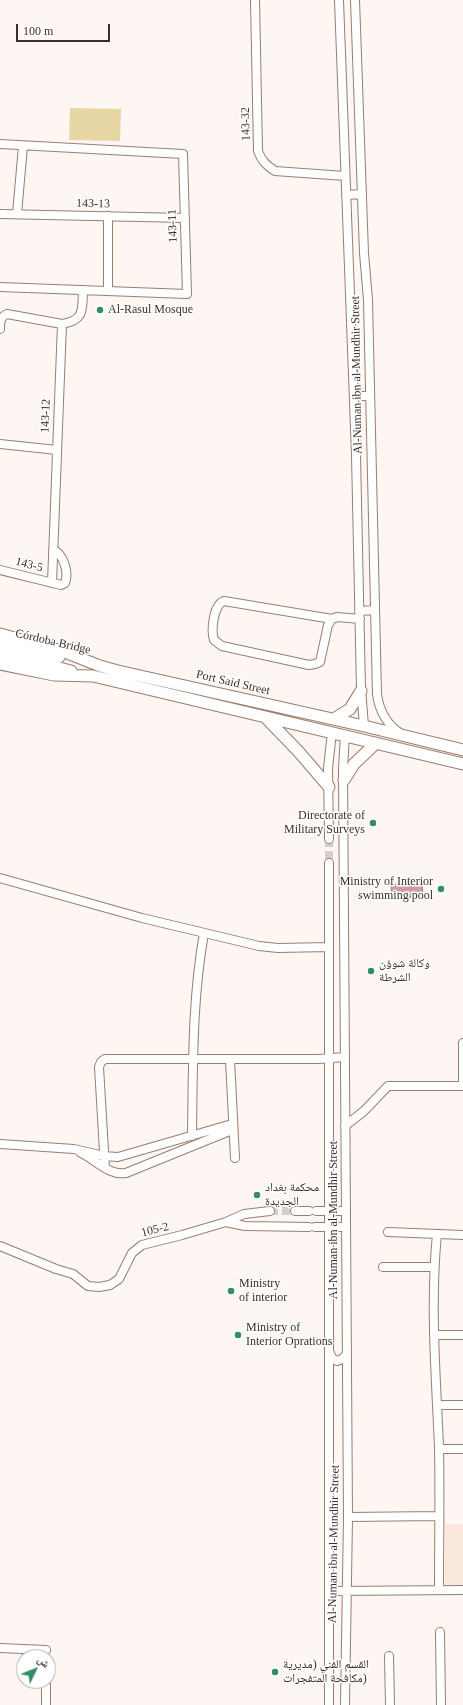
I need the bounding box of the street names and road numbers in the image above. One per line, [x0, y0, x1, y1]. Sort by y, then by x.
street label: 143-32 [239, 107, 253, 141]
street label: 143-13 [76, 197, 110, 211]
street label: 143-11 [165, 209, 181, 243]
street label: Al-Numan ibn al-Mundhir Street [348, 296, 366, 454]
street label: 143-12 [38, 399, 54, 433]
street label: 143-5 [14, 554, 44, 576]
street label: Córdoba Bridge [14, 626, 92, 658]
street label: Port Said Street [195, 668, 271, 698]
street label: Al-Numan ibn al-Mundhir Street [327, 1141, 341, 1299]
street label: 105-2 [140, 1220, 170, 1240]
street label: Al-Numan ibn al-Mundhir Street [325, 1465, 343, 1623]

